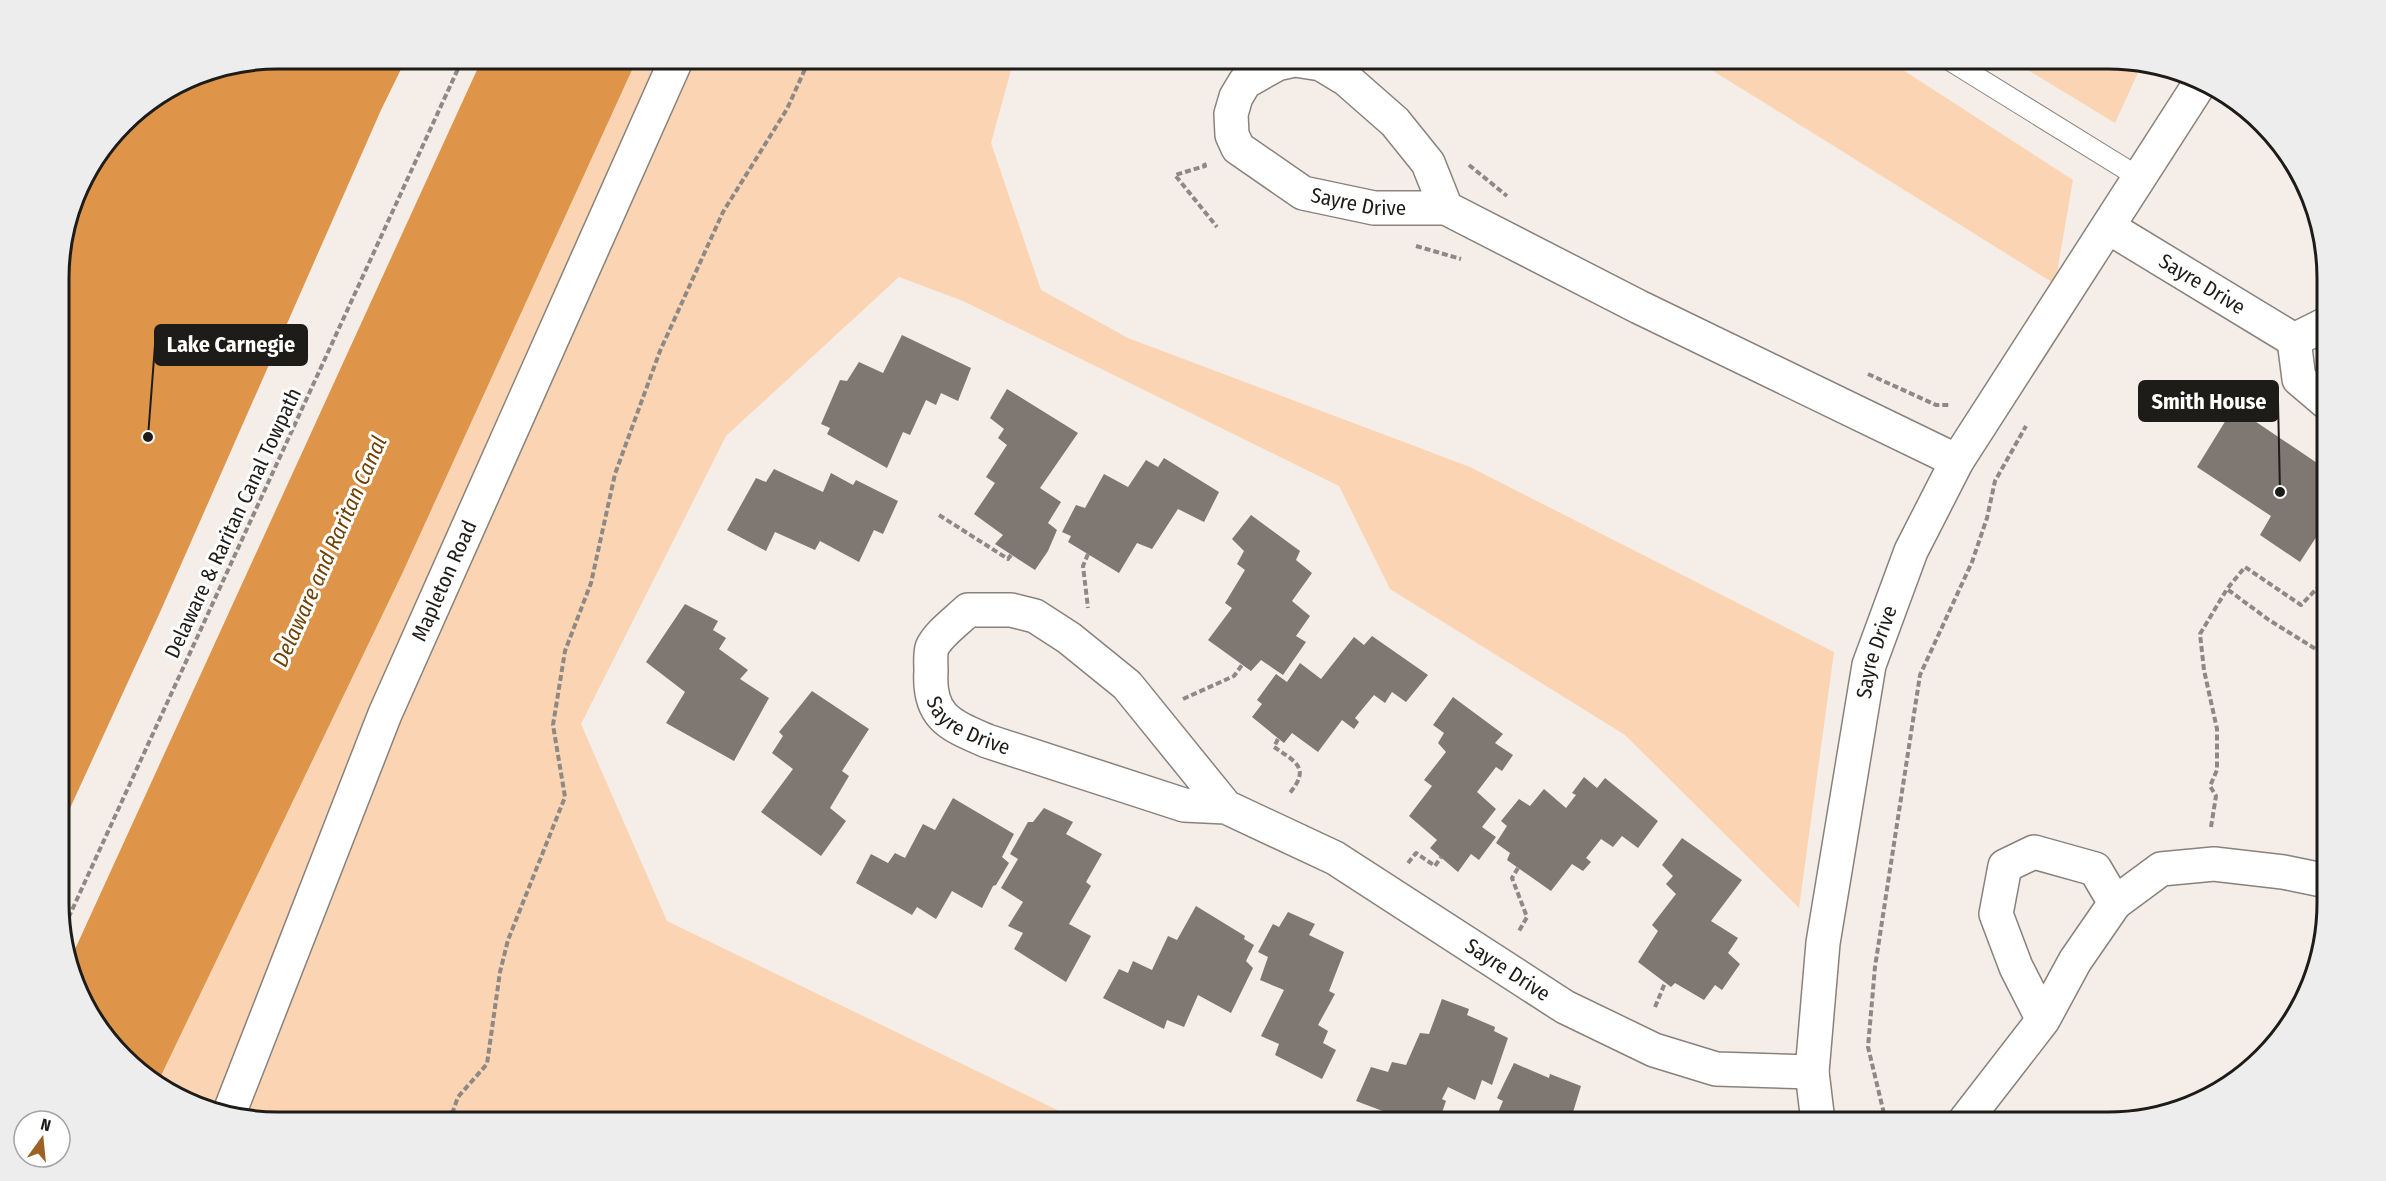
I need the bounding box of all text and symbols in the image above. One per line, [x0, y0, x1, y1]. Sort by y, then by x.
street label: Sayre Drive [1308, 182, 1406, 221]
street label: Sayre Drive [2154, 248, 2250, 320]
callout: Lake Carnegie [155, 325, 307, 365]
text: Lake Carnegie [167, 331, 295, 358]
callout: Smith House [2139, 381, 2278, 421]
street label: Delaware & Raritan Canal Towpath [159, 384, 307, 662]
text: Smith House [2152, 388, 2266, 415]
water label: Delaware and Raritan Canal [266, 431, 393, 671]
street label: Mapleton Road [406, 516, 482, 645]
street label: Sayre Drive [1851, 602, 1903, 700]
street label: Sayre Drive [920, 693, 1013, 761]
street label: Sayre Drive [1460, 933, 1555, 1007]
north arrow [12, 1109, 72, 1169]
text: N [39, 1115, 53, 1135]

